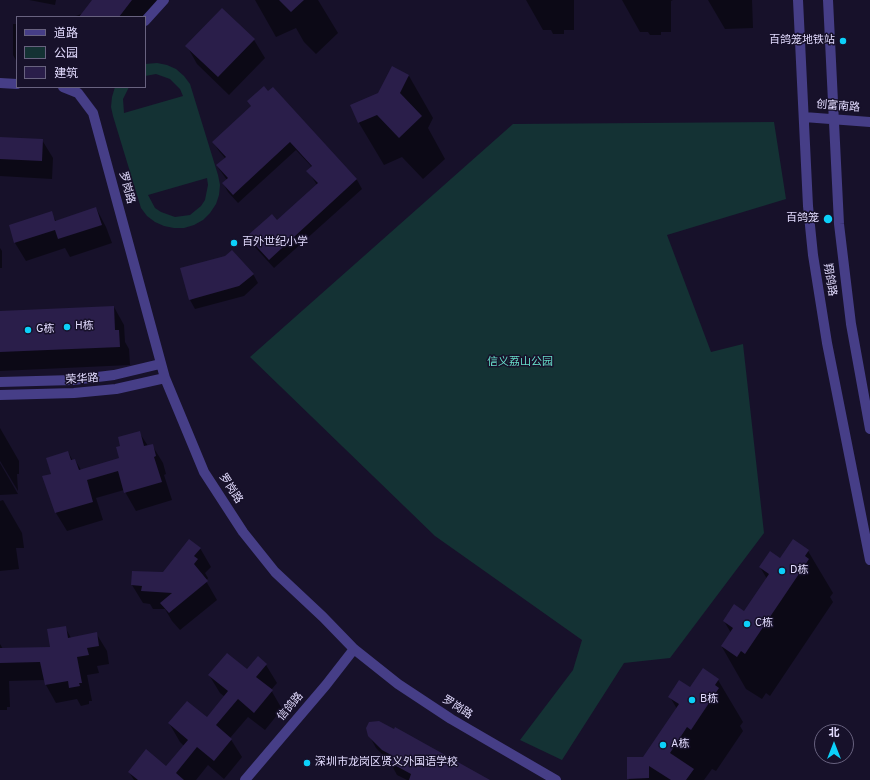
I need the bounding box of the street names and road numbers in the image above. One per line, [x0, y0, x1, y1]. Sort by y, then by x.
street label: 创富南路 [816, 99, 860, 115]
street label: 罗岗路 [115, 170, 137, 206]
street label: 翔鸽路 [820, 263, 838, 297]
street label: 荣华路 [65, 372, 99, 388]
street label: 罗岗路 [215, 472, 245, 506]
street label: 信鸽路 [275, 690, 307, 724]
street label: 罗岗路 [440, 694, 474, 722]

